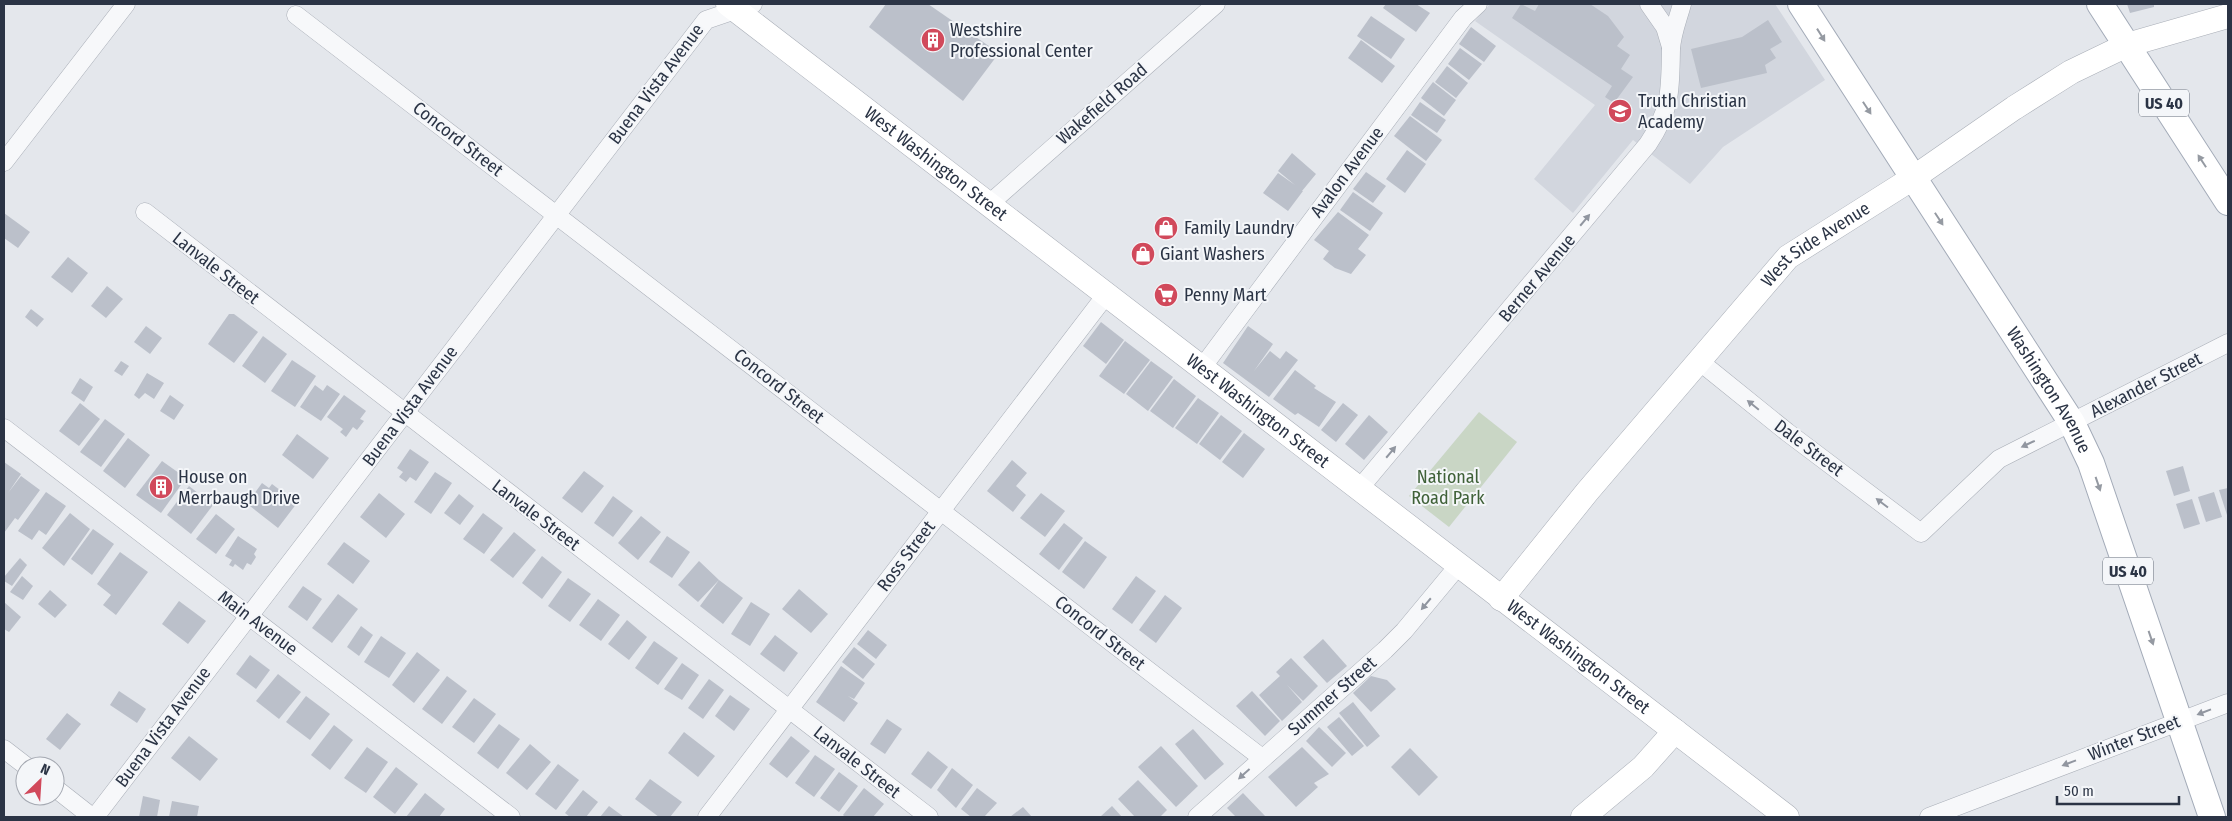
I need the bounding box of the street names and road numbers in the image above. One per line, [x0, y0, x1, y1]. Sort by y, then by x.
street label: Buena Vista Avenue [604, 19, 708, 149]
street label: Wakefield Road [1052, 59, 1152, 149]
road number: US 40 [2139, 90, 2189, 116]
street label: Concord Street [408, 97, 508, 181]
street label: West Washington Street [860, 102, 1012, 225]
street label: Avalon Avenue [1306, 122, 1388, 222]
street label: West Side Avenue [1756, 197, 1874, 291]
street label: Lanvale Street [168, 227, 264, 309]
street label: Berner Avenue [1494, 229, 1580, 326]
street label: Washington Avenue [2002, 323, 2096, 457]
street label: Buena Vista Avenue [358, 341, 462, 471]
street label: Concord Street [729, 344, 829, 428]
street label: Alexander Street [2087, 347, 2205, 423]
street label: West Washington Street [1182, 349, 1334, 473]
street label: Dale Street [1770, 415, 1848, 481]
street label: Lanvale Street [488, 475, 584, 555]
street label: Ross Street [872, 516, 940, 596]
road number: US 40 [2103, 558, 2153, 584]
street label: Main Avenue [214, 586, 302, 660]
street label: Concord Street [1050, 591, 1150, 675]
street label: West Washington Street [1502, 595, 1654, 719]
street label: Summer Street [1283, 652, 1381, 740]
street label: Buena Vista Avenue [111, 662, 215, 792]
street label: Winter Street [2085, 710, 2183, 766]
street label: Lanvale Street [809, 721, 905, 803]

